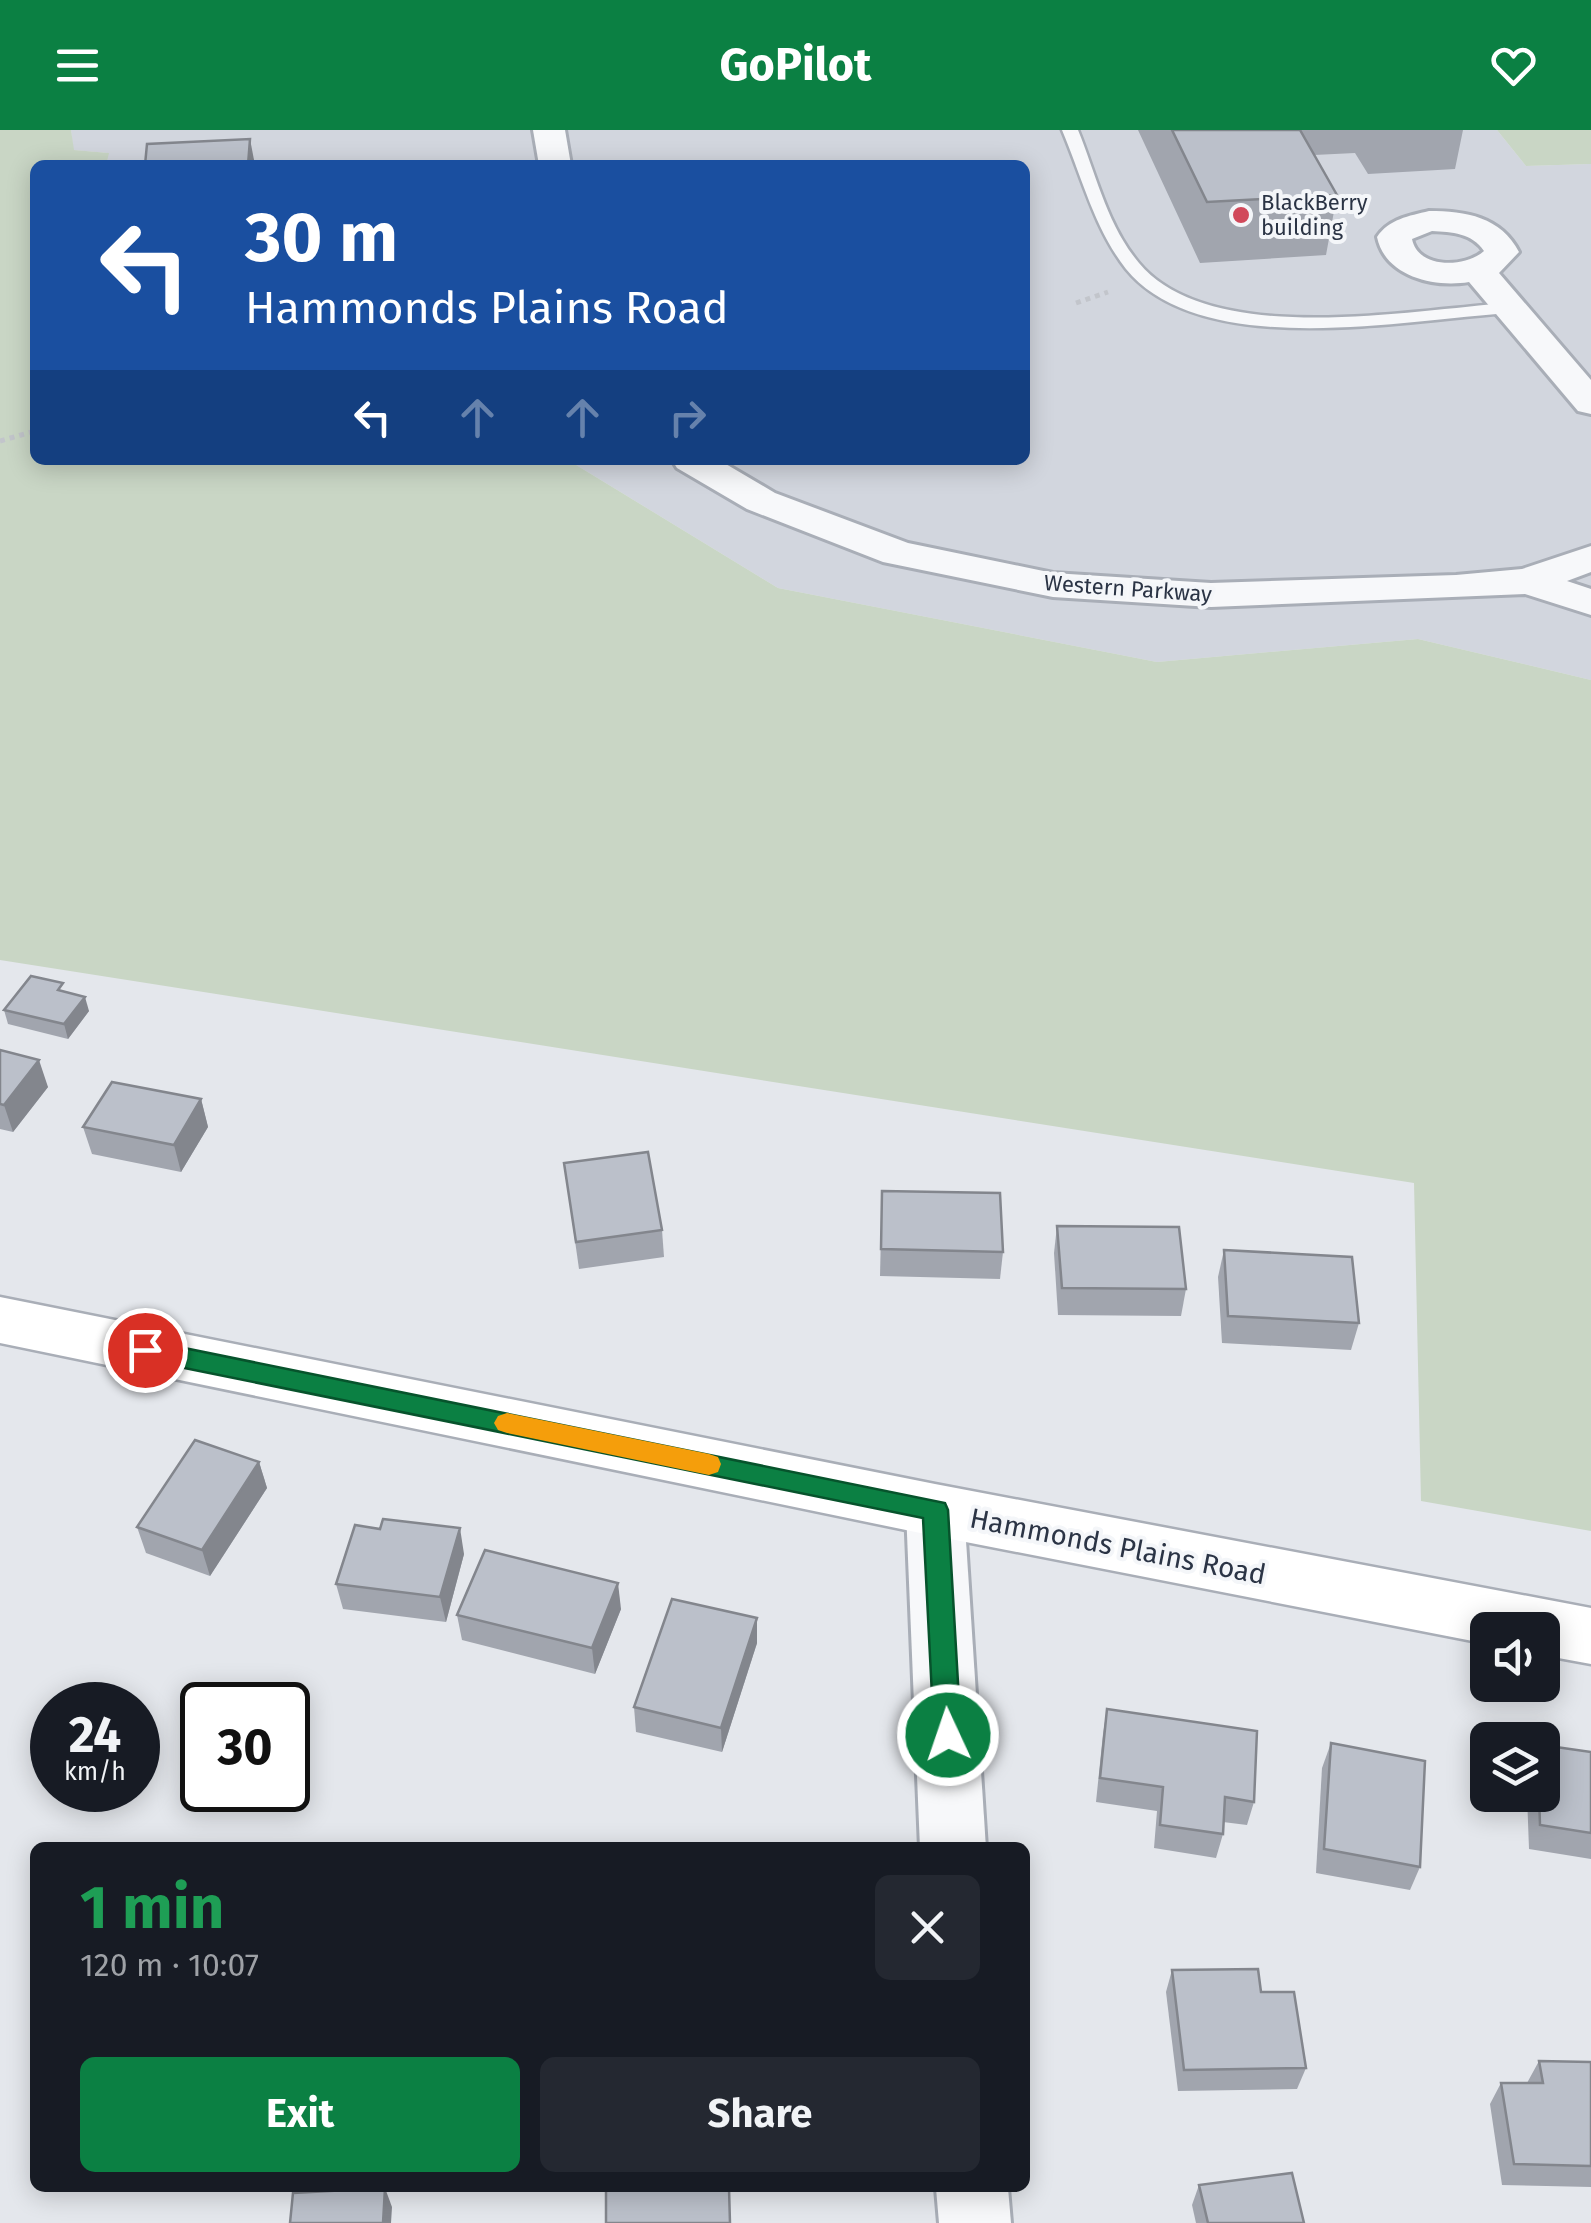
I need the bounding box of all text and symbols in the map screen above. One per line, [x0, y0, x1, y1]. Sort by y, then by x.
icon: menu [50, 38, 105, 93]
text: GoPilot [720, 38, 871, 92]
icon: heart [1486, 38, 1541, 93]
place label: BlackBerry building [1261, 189, 1368, 241]
text: 30 m [245, 196, 398, 280]
icon: left [80, 200, 210, 330]
marker: BlackBerry building [1230, 204, 1252, 226]
text: Hammonds Plains Road [245, 281, 729, 335]
icon: left [345, 390, 400, 445]
icon: ahead [450, 390, 505, 445]
icon: ahead [555, 390, 610, 445]
icon: right [660, 390, 715, 445]
street label: Western Parkway [1043, 569, 1213, 608]
pin [103, 1308, 188, 1393]
icon: arrive [118, 1323, 173, 1378]
street label: Hammonds Plains Road [967, 1502, 1269, 1591]
map controls [1470, 1612, 1560, 1812]
button: sound [1470, 1612, 1560, 1702]
speed limit sign: 30 [180, 1682, 310, 1812]
position arrow [896, 1683, 1000, 1787]
text: 24 [69, 1705, 121, 1765]
button: layers [1470, 1722, 1560, 1812]
text: km/h [64, 1757, 126, 1787]
text: 1 min [80, 1872, 224, 1944]
button: close [875, 1875, 980, 1980]
text: 120 m · 10:07 [80, 1946, 259, 1984]
button: Exit [80, 2057, 520, 2172]
button: Share [540, 2057, 980, 2172]

